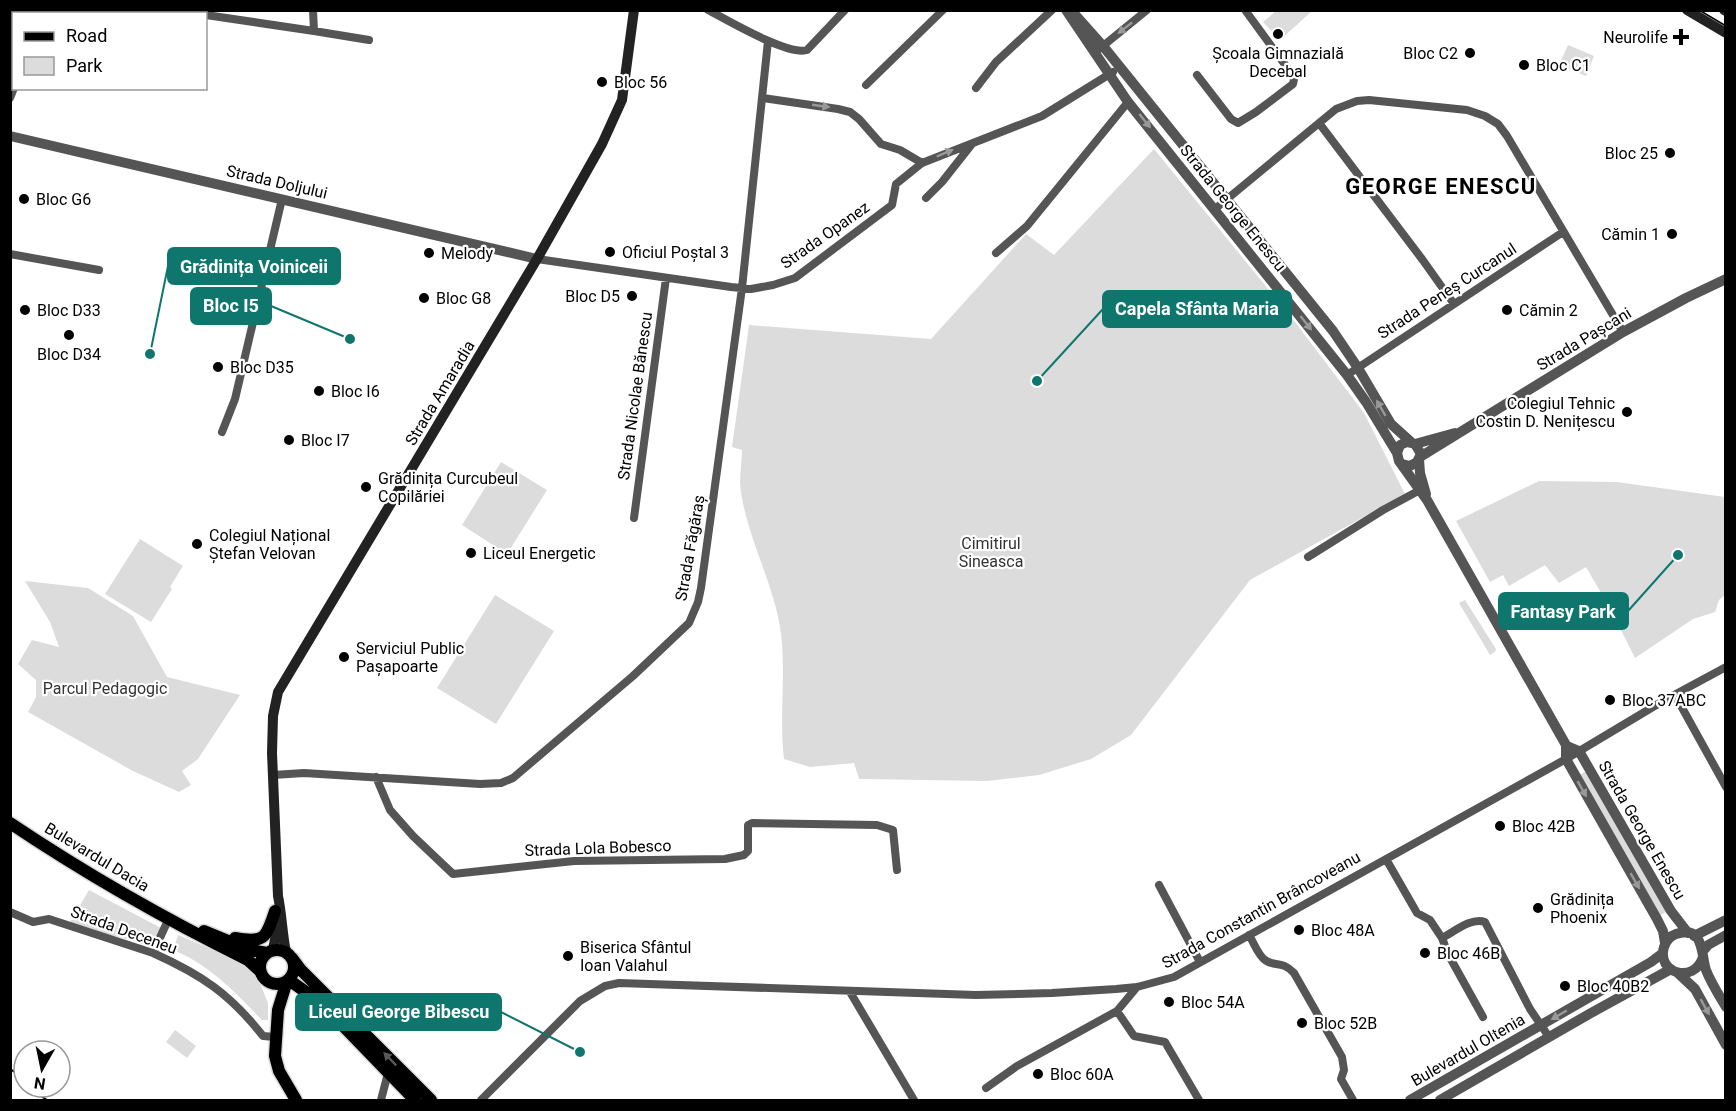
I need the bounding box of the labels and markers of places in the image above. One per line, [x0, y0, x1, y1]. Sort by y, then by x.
marker: Școala Gimnazială Decebal [1271, 27, 1285, 41]
place label: Neurolife [1603, 28, 1668, 47]
marker: Neurolife [1672, 28, 1690, 46]
place label: Școala Gimnazială Decebal [1212, 44, 1344, 81]
place label: Bloc C2 [1403, 44, 1458, 63]
marker: Bloc C2 [1463, 46, 1477, 60]
place label: Bloc C1 [1536, 56, 1591, 75]
marker: Bloc C1 [1517, 58, 1531, 72]
place label: Bloc 56 [614, 73, 667, 92]
marker: Bloc 56 [595, 75, 609, 89]
place label: Bloc 25 [1605, 144, 1658, 163]
marker: Bloc 25 [1663, 146, 1677, 160]
place label: Bloc G6 [36, 190, 91, 209]
marker: Bloc G6 [17, 192, 31, 206]
place label: Cămin 1 [1601, 225, 1660, 244]
marker: Cămin 1 [1665, 227, 1679, 241]
place label: Oficiul Poștal 3 [622, 243, 729, 263]
place label: Melody [441, 244, 493, 263]
marker: Oficiul Poștal 3 [603, 245, 617, 259]
marker: Melody [422, 246, 436, 260]
callout: Grădinița Voiniceii [168, 248, 340, 284]
place label: Bloc D5 [565, 287, 620, 306]
callout: Bloc I5 [191, 288, 271, 324]
place label: Bloc G8 [436, 289, 491, 308]
marker: Bloc D5 [625, 289, 639, 303]
marker: Bloc G8 [417, 291, 431, 305]
callout: Capela Sfânta Maria [1103, 291, 1291, 327]
place label: Bloc D33 [37, 301, 101, 320]
place label: Cămin 2 [1519, 301, 1578, 320]
marker: Bloc D33 [18, 303, 32, 317]
marker: Cămin 2 [1500, 303, 1514, 317]
marker: Bloc D34 [62, 328, 76, 342]
place label: Bloc D34 [37, 345, 101, 364]
place label: Bloc D35 [230, 358, 294, 377]
marker: Bloc D35 [211, 360, 225, 374]
place label: Bloc I6 [331, 382, 380, 401]
marker: Bloc I6 [312, 384, 326, 398]
place label: Colegiul Tehnic Costin D. Nenițescu [1476, 394, 1615, 432]
marker: Colegiul Tehnic Costin D. Nenițescu [1620, 405, 1634, 419]
place label: Bloc I7 [301, 431, 350, 450]
marker: Bloc I7 [282, 433, 296, 447]
place label: Grădinița Curcubeul Copilăriei [378, 469, 518, 506]
marker: Grădinița Curcubeul Copilăriei [359, 480, 373, 494]
place label: Colegiul Național Ștefan Velovan [209, 526, 330, 564]
marker: Colegiul Național Ștefan Velovan [190, 537, 204, 551]
place label: Liceul Energetic [483, 544, 596, 563]
marker: Liceul Energetic [464, 546, 478, 560]
callout: Fantasy Park [1499, 593, 1628, 629]
place label: Serviciul Public Pașapoarte [356, 639, 464, 677]
marker: Serviciul Public Pașapoarte [337, 650, 351, 664]
place label: Bloc 37ABC [1622, 691, 1706, 710]
marker: Bloc 37ABC [1603, 693, 1617, 707]
place label: Bloc 42B [1512, 817, 1575, 836]
marker: Bloc 42B [1493, 819, 1507, 833]
place label: Grădinița Phoenix [1550, 890, 1614, 927]
marker: Grădinița Phoenix [1531, 901, 1545, 915]
place label: Bloc 48A [1311, 921, 1375, 940]
marker: Bloc 48A [1292, 923, 1306, 937]
place label: Biserica Sfântul Ioan Valahul [580, 938, 692, 975]
place label: Bloc 46B [1437, 944, 1500, 963]
marker: Bloc 46B [1418, 946, 1432, 960]
marker: Biserica Sfântul Ioan Valahul [561, 949, 575, 963]
place label: Bloc 40B2 [1577, 977, 1649, 996]
marker: Bloc 40B2 [1558, 979, 1572, 993]
place label: Bloc 54A [1181, 993, 1245, 1012]
callout: Liceul George Bibescu [296, 994, 501, 1030]
marker: Bloc 54A [1162, 995, 1176, 1009]
place label: Bloc 52B [1314, 1014, 1377, 1033]
marker: Bloc 52B [1295, 1016, 1309, 1030]
place label: Bloc 60A [1050, 1065, 1114, 1084]
marker: Bloc 60A [1031, 1067, 1045, 1081]

